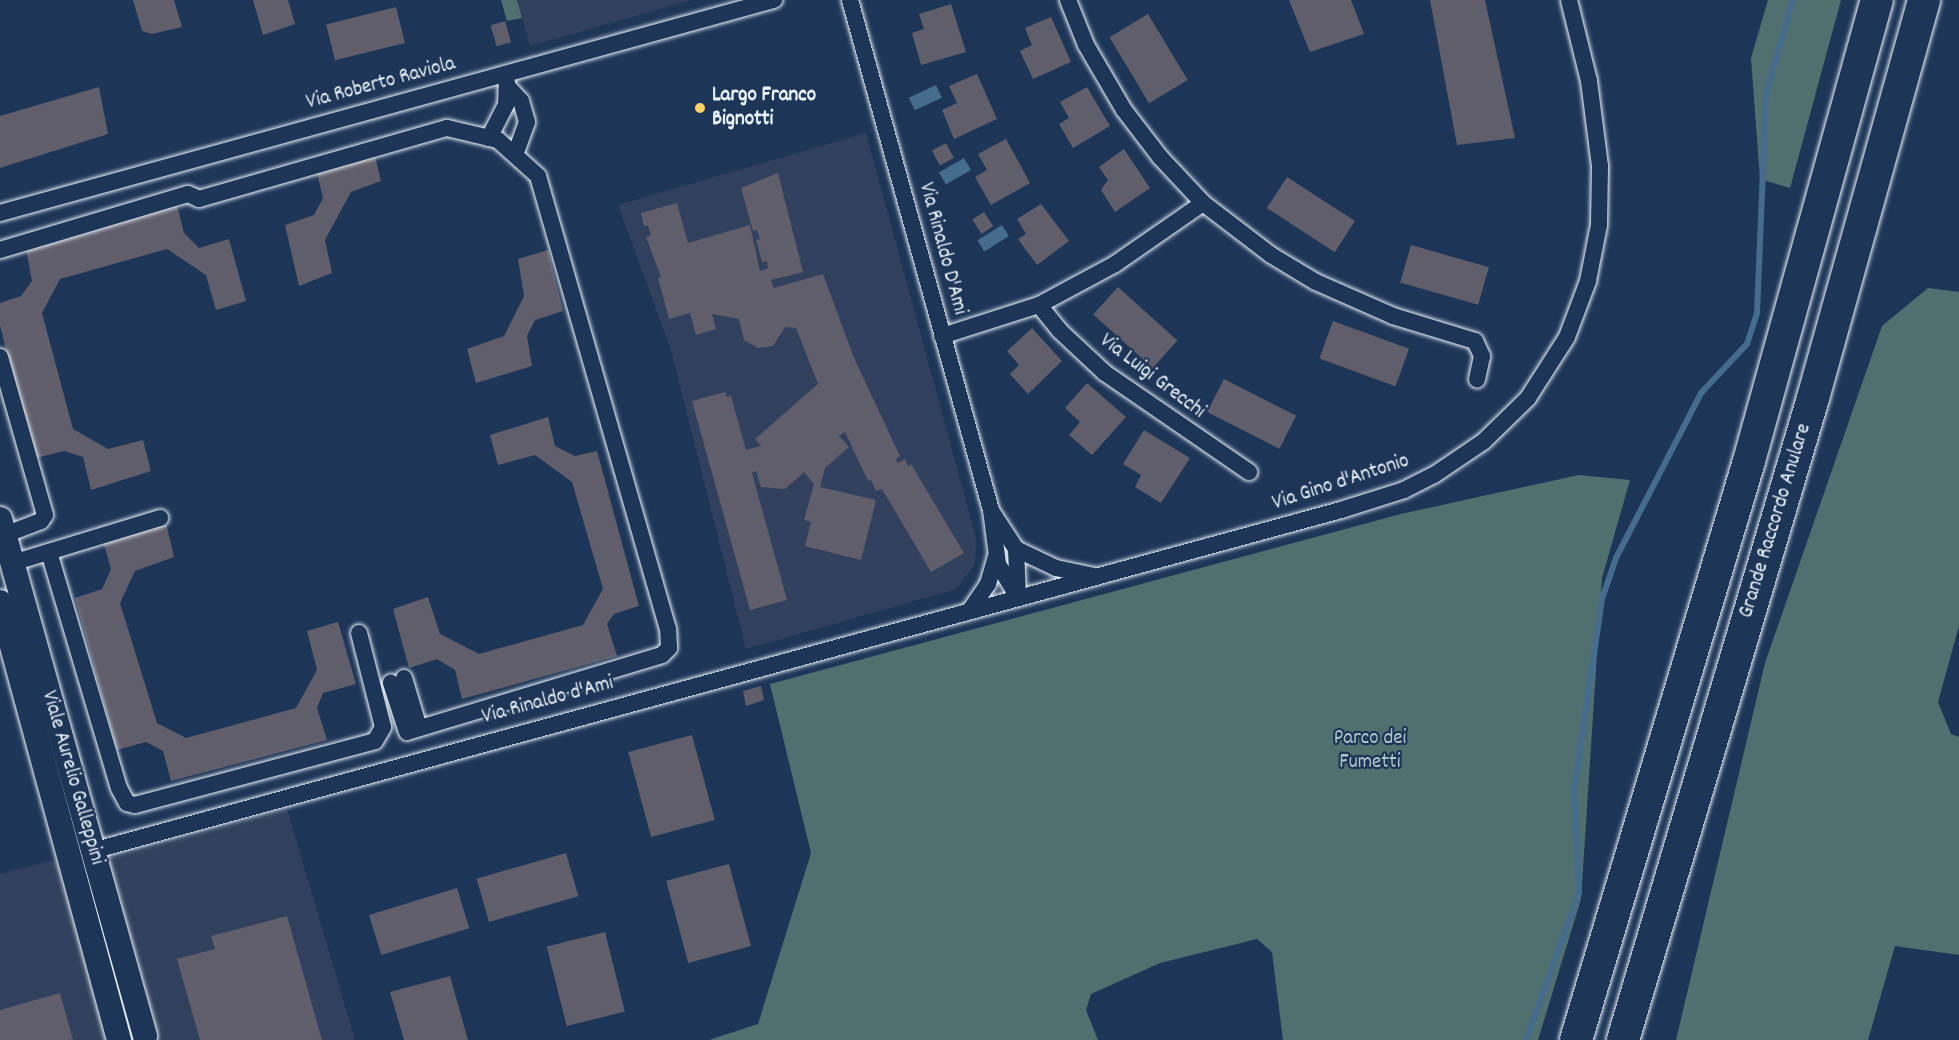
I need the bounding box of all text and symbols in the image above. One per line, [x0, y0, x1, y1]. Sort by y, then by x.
street label: Via Roberto Raviola [304, 52, 458, 116]
place label: Largo Franco Bignotti [712, 83, 816, 133]
marker: Largo Franco Bignotti [693, 101, 707, 115]
street label: Via Rinaldo D'Ami [912, 180, 972, 318]
street label: Via Luigi Grecchi [1094, 329, 1210, 425]
street label: Grande Raccordo Anulare [1734, 421, 1818, 621]
street label: Via Gino d'Antonio [1270, 449, 1412, 517]
street label: Via Rinaldo d'Ami [480, 671, 616, 731]
street label: Viale Aurelio Galleppini [35, 688, 109, 868]
park label: Parco dei Fumetti [1334, 726, 1406, 776]

